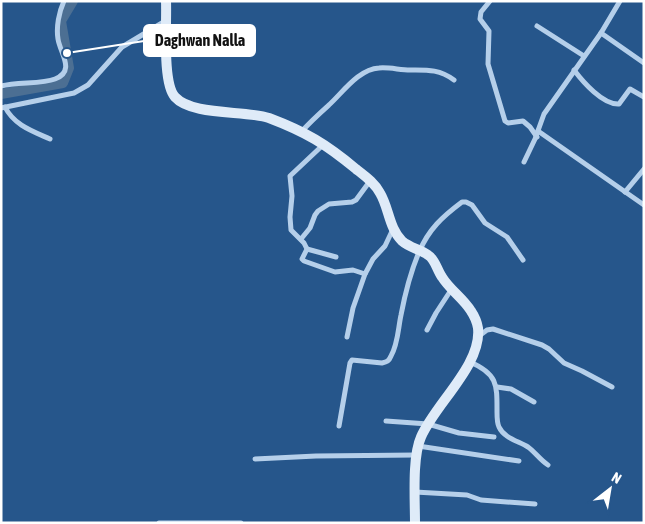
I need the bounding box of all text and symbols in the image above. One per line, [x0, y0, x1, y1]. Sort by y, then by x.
callout: Daghwan Nalla [144, 25, 255, 56]
text: Daghwan Nalla [155, 31, 245, 49]
north arrow [585, 464, 635, 514]
text: N [609, 469, 624, 487]

